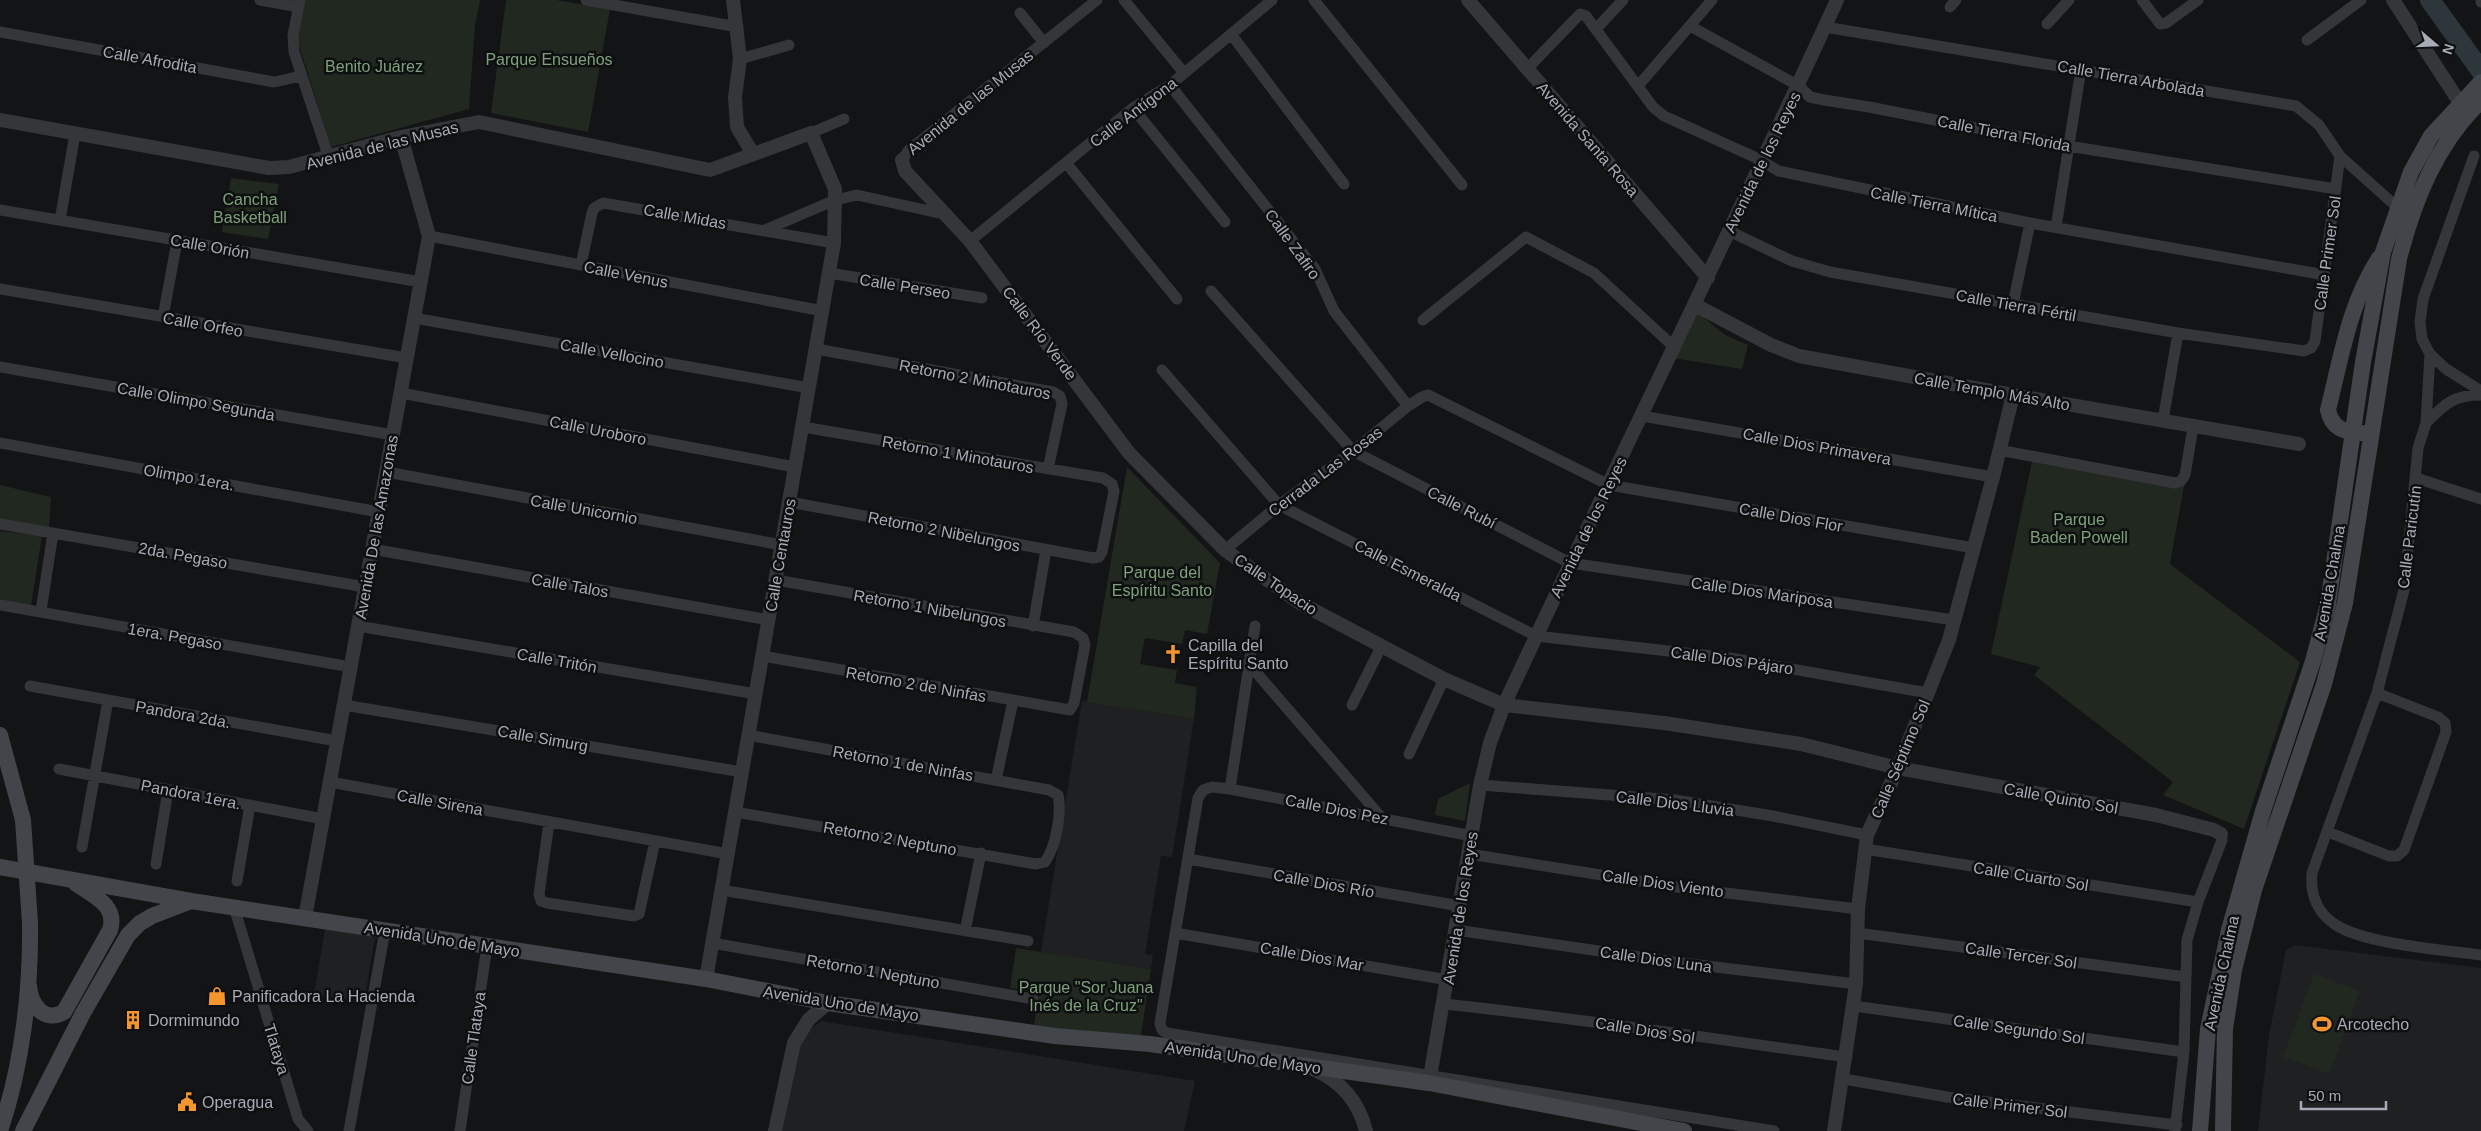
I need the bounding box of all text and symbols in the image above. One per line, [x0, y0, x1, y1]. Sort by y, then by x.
north arrow [2411, 20, 2461, 70]
text: N [2439, 42, 2458, 57]
street label: Calle Afrodita [102, 43, 198, 76]
street label: Avenida de las Musas [904, 47, 1036, 158]
park label: Parque Ensueños [485, 51, 613, 68]
street label: Calle Tierra Arbolada [2056, 57, 2206, 100]
park label: Benito Juárez [325, 58, 423, 75]
street label: Calle Antígona [1087, 74, 1180, 151]
street label: Avenida Santa Rosa [1533, 79, 1642, 200]
street label: Avenida de los Reyes [1721, 89, 1804, 235]
street label: Calle Tierra Florida [1936, 112, 2072, 155]
street label: Avenida de las Musas [304, 118, 460, 173]
street label: Calle Tierra Mítica [1869, 184, 1999, 225]
park label: Cancha Basketball [213, 191, 287, 226]
street label: Calle Primer Sol [2311, 195, 2344, 311]
street label: Calle Midas [642, 201, 728, 232]
street label: Calle Zafiro [1262, 206, 1324, 282]
street label: Calle Orión [169, 231, 251, 262]
street label: Calle Venus [582, 258, 669, 291]
street label: Calle Perseo [858, 271, 952, 302]
street label: Calle Río Verde [999, 283, 1080, 383]
street label: Calle Tierra Fértil [1954, 287, 2077, 324]
street label: Calle Orfeo [162, 309, 244, 340]
street label: Calle Vellocino [559, 336, 665, 371]
street label: Retorno 2 Minotauros [898, 356, 1052, 403]
street label: Calle Templo Más Alto [1913, 369, 2071, 414]
street label: Calle Olimpo Segunda [116, 379, 276, 424]
street label: Calle Uroboro [548, 413, 648, 448]
street label: Cerrada Las Rosas [1265, 423, 1385, 520]
street label: Calle Dios Primavera [1741, 425, 1892, 468]
street label: Retorno 1 Minotauros [881, 433, 1035, 476]
street label: Avenida De las Amazonas [352, 434, 401, 620]
street label: Avenida de los Reyes [1547, 454, 1630, 600]
street label: Olimpo 1era. [142, 461, 235, 494]
street label: Calle Rubí [1425, 483, 1499, 532]
street label: Calle Paricutín [2395, 484, 2424, 590]
street label: Calle Unicornio [529, 492, 639, 527]
street label: Calle Centauros [762, 497, 799, 613]
street label: Calle Dios Flor [1738, 500, 1845, 535]
street label: Retorno 2 Nibelungos [866, 508, 1021, 555]
park label: Parque Baden Powell [2030, 511, 2128, 546]
street label: Avenida Chalma [2311, 524, 2348, 642]
street label: Calle Esmeralda [1352, 536, 1464, 605]
street label: 2da. Pegaso [137, 539, 229, 572]
street label: Calle Topacio [1231, 551, 1320, 618]
park label: Parque del Espíritu Santo [1112, 564, 1212, 599]
street label: Calle Talos [530, 570, 610, 601]
street label: Calle Dios Mariposa [1690, 574, 1834, 611]
street label: Retorno 1 Nibelungos [852, 587, 1008, 630]
street label: 1era. Pegaso [127, 620, 223, 653]
place label: Capilla del Espíritu Santo [1188, 637, 1289, 672]
church icon: Capilla del Espíritu Santo [1162, 643, 1184, 665]
street label: Calle Dios Pájaro [1670, 643, 1794, 678]
street label: Calle Tritón [516, 645, 598, 676]
street label: Retorno 2 de Ninfas [844, 664, 987, 705]
street label: Calle Séptimo Sol [1868, 697, 1933, 821]
street label: Pandora 2da. [134, 698, 232, 731]
street label: Calle Simurg [496, 722, 589, 755]
street label: Retorno 1 de Ninfas [831, 743, 974, 784]
street label: Pandora 1era. [140, 776, 242, 813]
street label: Calle Quinto Sol [2003, 780, 2119, 817]
street label: Calle Sirena [396, 787, 484, 818]
street label: Calle Dios Lluvia [1615, 788, 1735, 819]
street label: Calle Dios Pez [1284, 791, 1390, 828]
street label: Retorno 2 Neptuno [822, 818, 958, 859]
street label: Avenida de los Reyes [1440, 830, 1481, 986]
street label: Calle Cuarto Sol [1972, 859, 2090, 894]
street label: Calle Dios Río [1272, 866, 1376, 901]
street label: Calle Dios Viento [1601, 867, 1725, 900]
street label: Avenida Chalma [2201, 914, 2242, 1032]
street label: Avenida Uno de Mayo [363, 919, 521, 960]
street label: Calle Dios Mar [1259, 939, 1366, 974]
street label: Calle Tercer Sol [1964, 939, 2078, 972]
street label: Calle Dios Luna [1599, 943, 1713, 976]
street label: Retorno 1 Neptuno [805, 951, 941, 992]
park label: Parque "Sor Juana Inés de la Cruz" [1019, 979, 1153, 1014]
street label: Avenida Uno de Mayo [762, 983, 920, 1024]
shop icon: Panificadora La Hacienda [206, 985, 228, 1007]
place label: Panificadora La Hacienda [232, 988, 415, 1005]
street label: Calle Tlataya [459, 991, 488, 1085]
building icon: Dormimundo [122, 1009, 144, 1031]
place label: Dormimundo [148, 1012, 240, 1029]
street label: Calle Segundo Sol [1952, 1012, 2086, 1047]
sports icon: Arcotecho [2311, 1013, 2333, 1035]
street label: Calle Dios Sol [1594, 1014, 1696, 1047]
place label: Arcotecho [2337, 1016, 2409, 1033]
street label: Tlataya [261, 1022, 292, 1077]
street label: Avenida Uno de Mayo [1164, 1038, 1322, 1077]
scale bar [2301, 1078, 2386, 1110]
text: 50 m [2308, 1087, 2341, 1104]
street label: Calle Primer Sol [1952, 1090, 2068, 1121]
public building icon: Operagua [176, 1091, 198, 1113]
place label: Operagua [202, 1094, 273, 1111]

